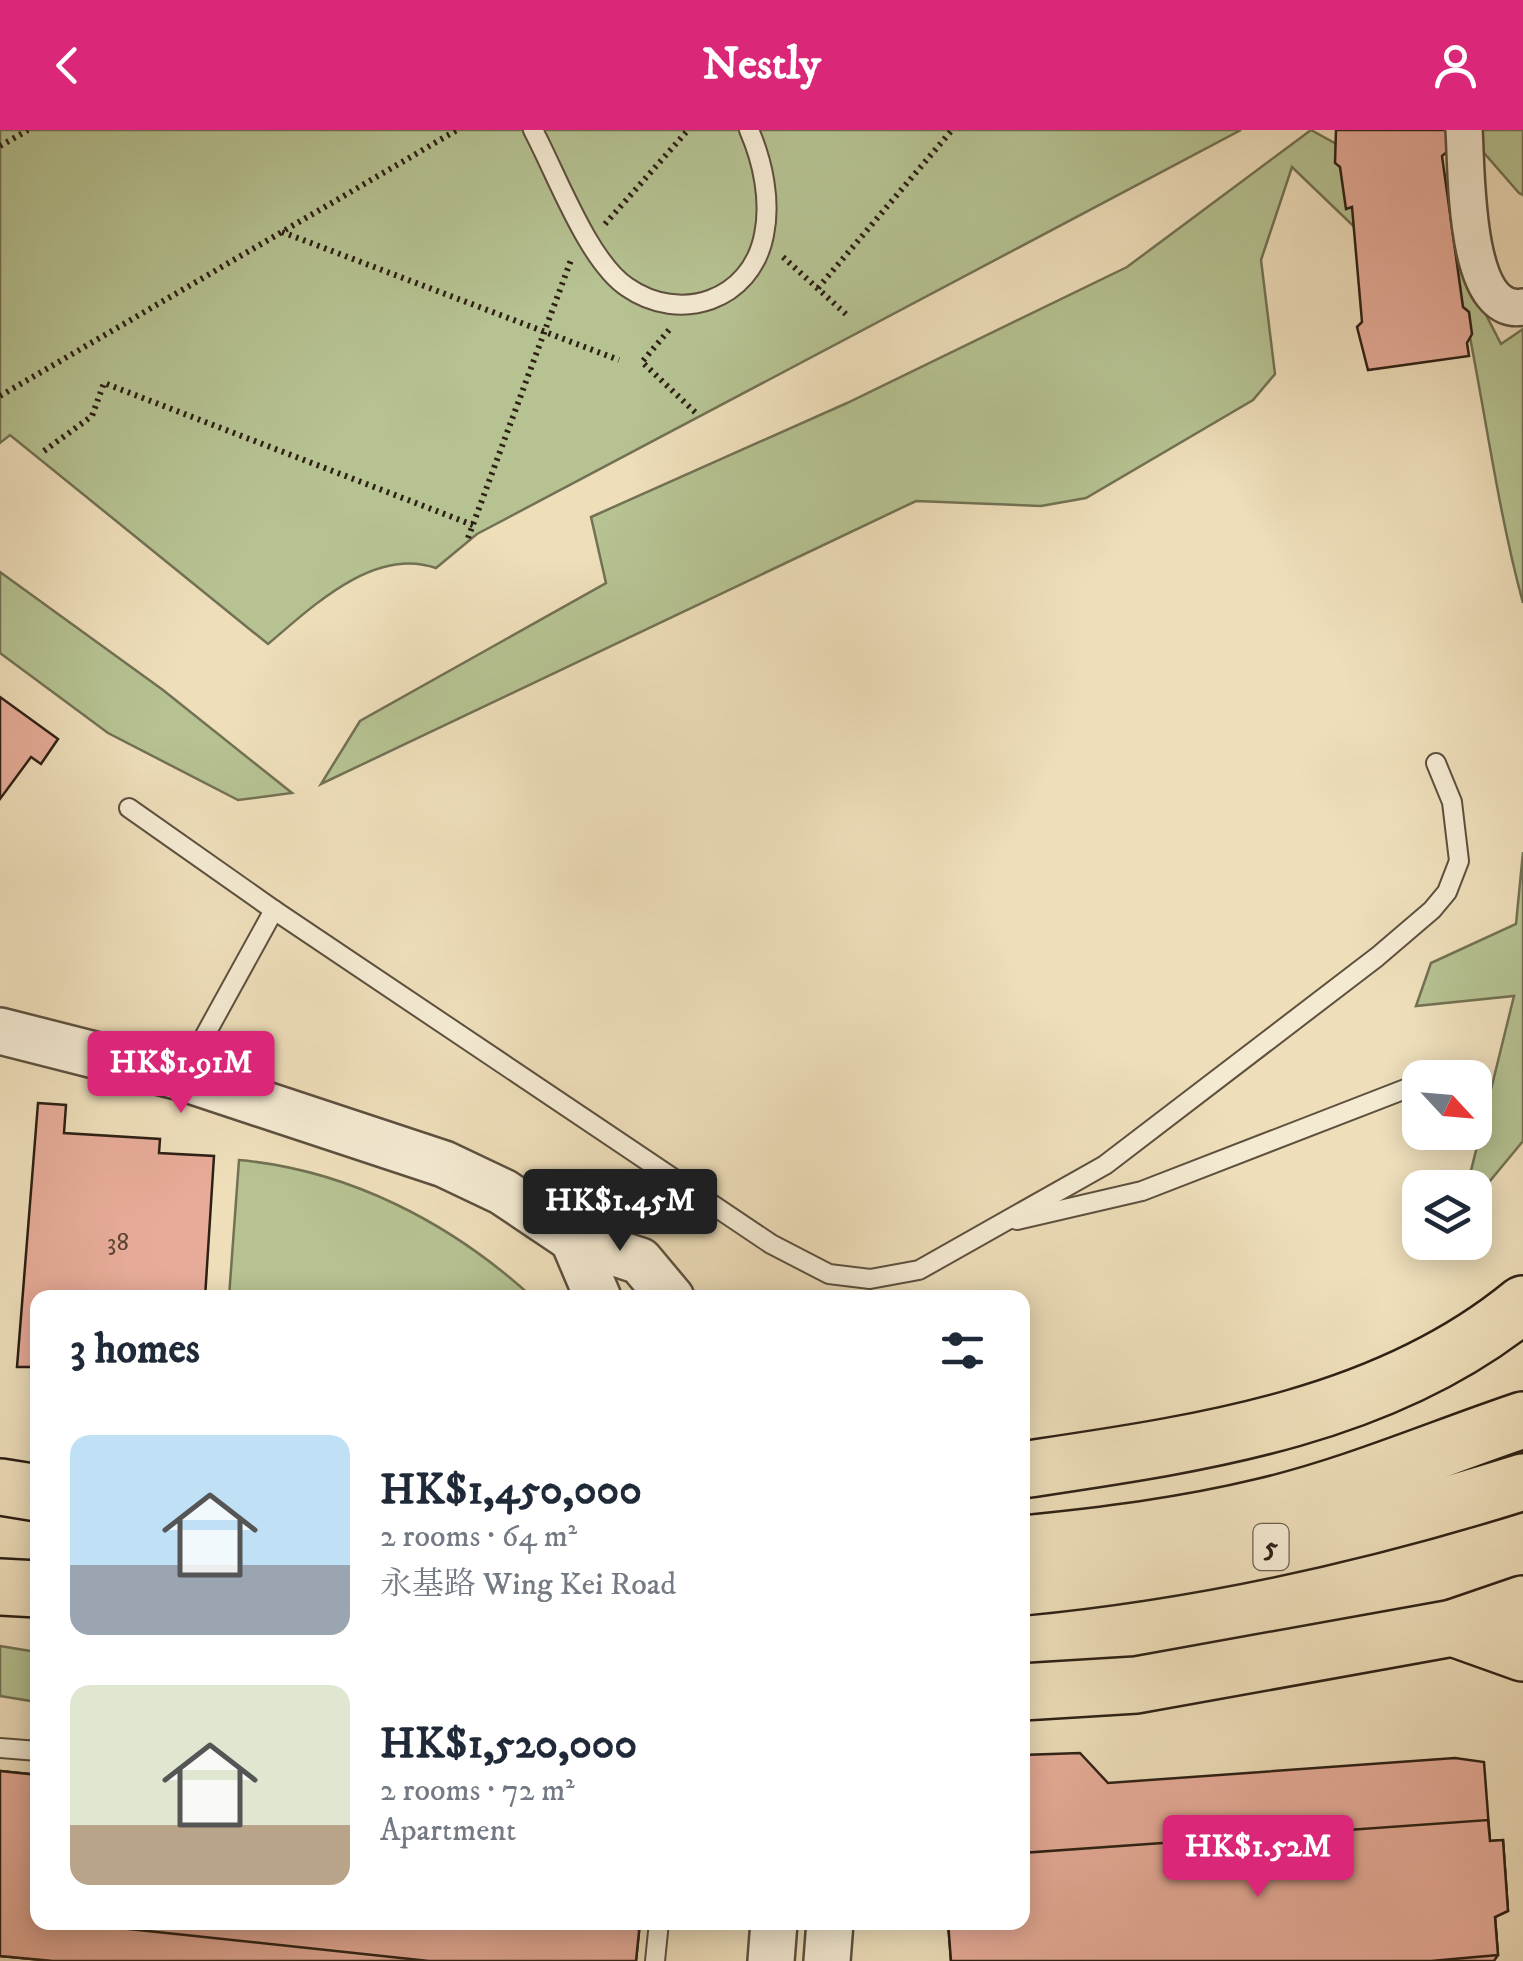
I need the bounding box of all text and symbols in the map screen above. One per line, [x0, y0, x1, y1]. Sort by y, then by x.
text: Nestly [702, 37, 821, 93]
icon: back [40, 38, 95, 93]
icon: person [1428, 38, 1483, 93]
pin: HK$1.91M [78, 1031, 284, 1116]
text: HK$1.91M [110, 1043, 252, 1083]
north arrow [1402, 1060, 1492, 1150]
map controls [1402, 1060, 1492, 1260]
pin: HK$1.45M [517, 1169, 723, 1254]
button: layers [1402, 1170, 1492, 1260]
text: HK$1.45M [545, 1181, 695, 1221]
house number: 38 [107, 1227, 129, 1258]
icon: filters [935, 1323, 990, 1378]
text: 3 homes [70, 1324, 200, 1376]
text: HK$1,450,000 [380, 1465, 642, 1517]
icon: home [150, 1475, 270, 1595]
text: 2 rooms · 64 m² [380, 1517, 577, 1557]
road number: 5 [1254, 1524, 1288, 1570]
text: 永基路 Wing Kei Road [380, 1565, 676, 1605]
text: HK$1,520,000 [380, 1719, 637, 1771]
icon: home [150, 1725, 270, 1845]
text: 2 rooms · 72 m² [380, 1771, 575, 1811]
text: Apartment [380, 1811, 516, 1851]
pin: HK$1.52M [1155, 1815, 1361, 1900]
text: HK$1.52M [1185, 1827, 1331, 1867]

